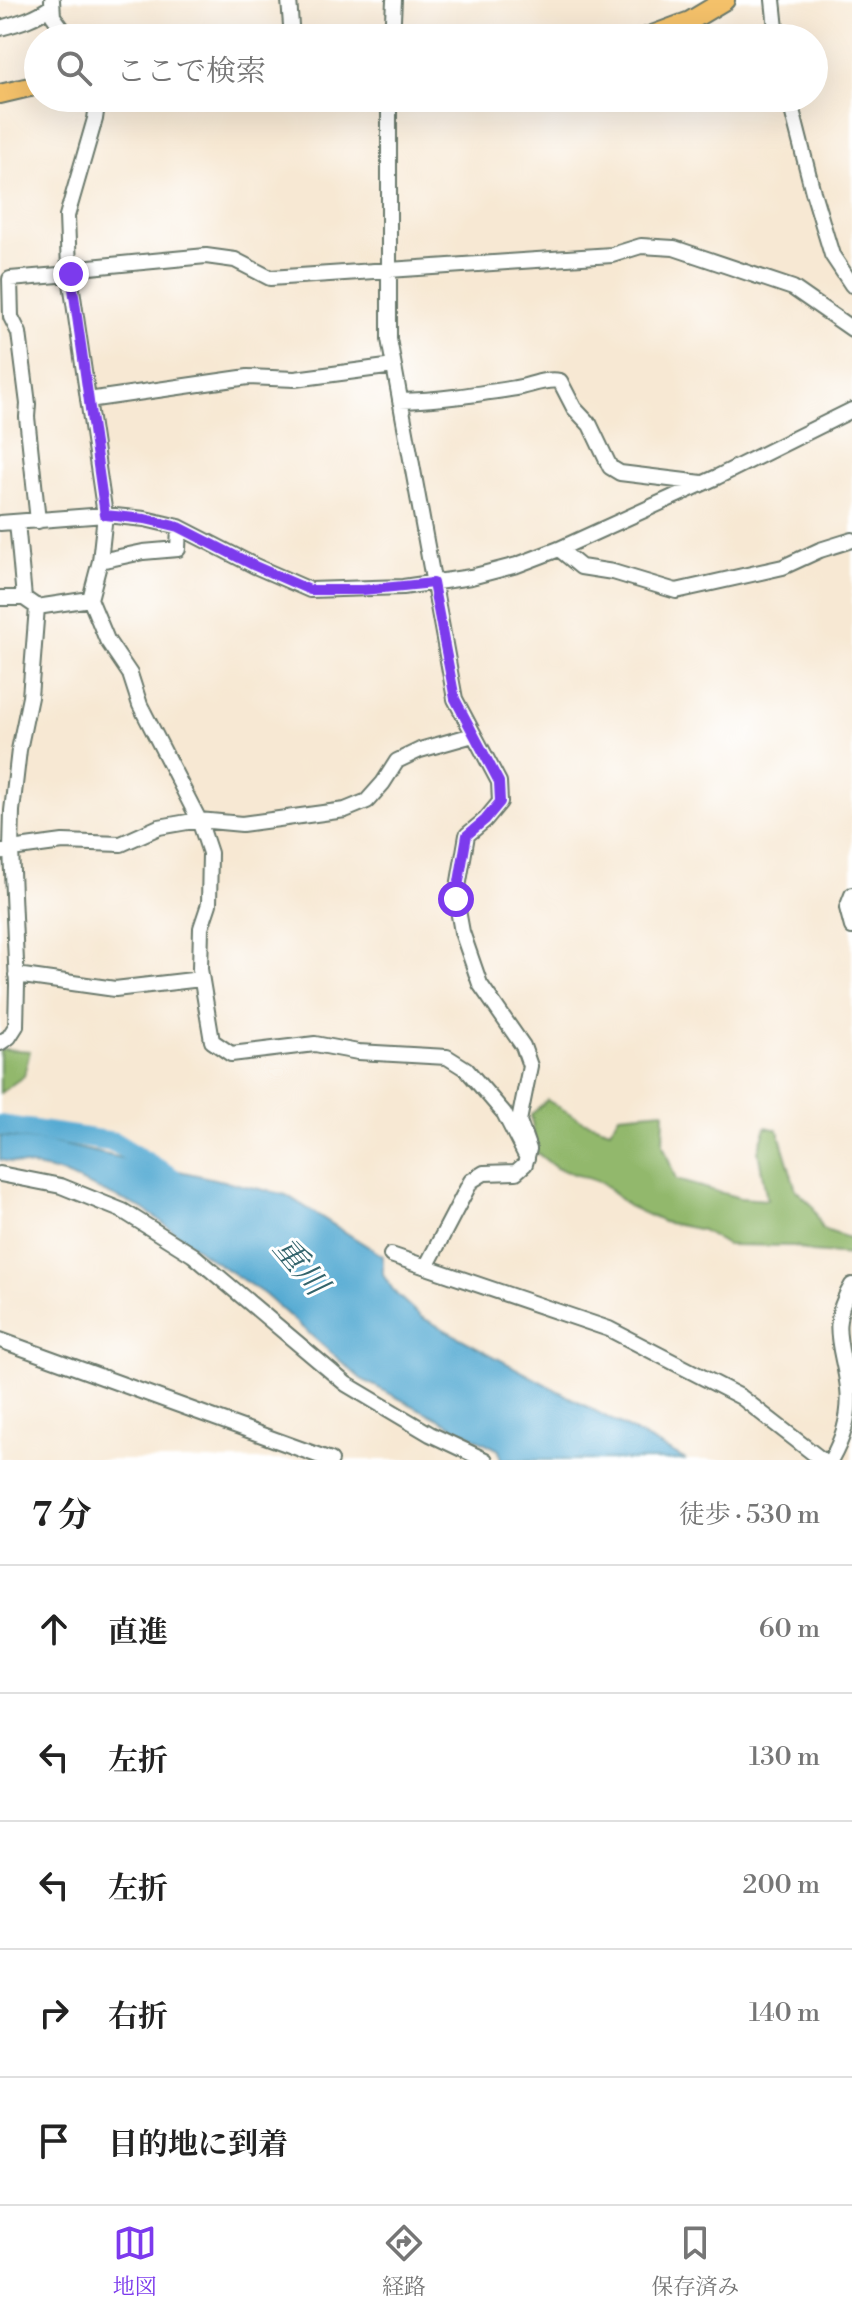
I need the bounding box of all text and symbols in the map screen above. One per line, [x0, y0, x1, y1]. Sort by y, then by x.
search box [24, 24, 828, 112]
icon: search [52, 46, 96, 90]
text: ここで検索 [116, 53, 266, 91]
route end [53, 256, 89, 292]
route start [438, 881, 474, 917]
water label: 重川 [264, 1229, 338, 1306]
text: 7 分 [32, 1495, 92, 1537]
text: 徒歩 · 530 m [679, 1499, 820, 1531]
icon: ahead [32, 1607, 76, 1651]
text: 60 m [759, 1613, 820, 1645]
text: 直進 [108, 1614, 168, 1652]
icon: left [32, 1735, 76, 1779]
text: 130 m [749, 1741, 820, 1773]
text: 左折 [108, 1742, 168, 1780]
icon: left [32, 1863, 76, 1907]
text: 200 m [743, 1869, 820, 1901]
text: 左折 [108, 1870, 168, 1908]
icon: right [32, 1991, 76, 2035]
text: 140 m [749, 1997, 820, 2029]
text: 右折 [108, 1998, 168, 2036]
icon: arrive [32, 2119, 76, 2163]
text: 目的地に到着 [108, 2126, 288, 2164]
tab: 地図 [113, 2221, 157, 2301]
tab: 経路 [382, 2221, 426, 2301]
tab: 保存済み [651, 2221, 739, 2301]

